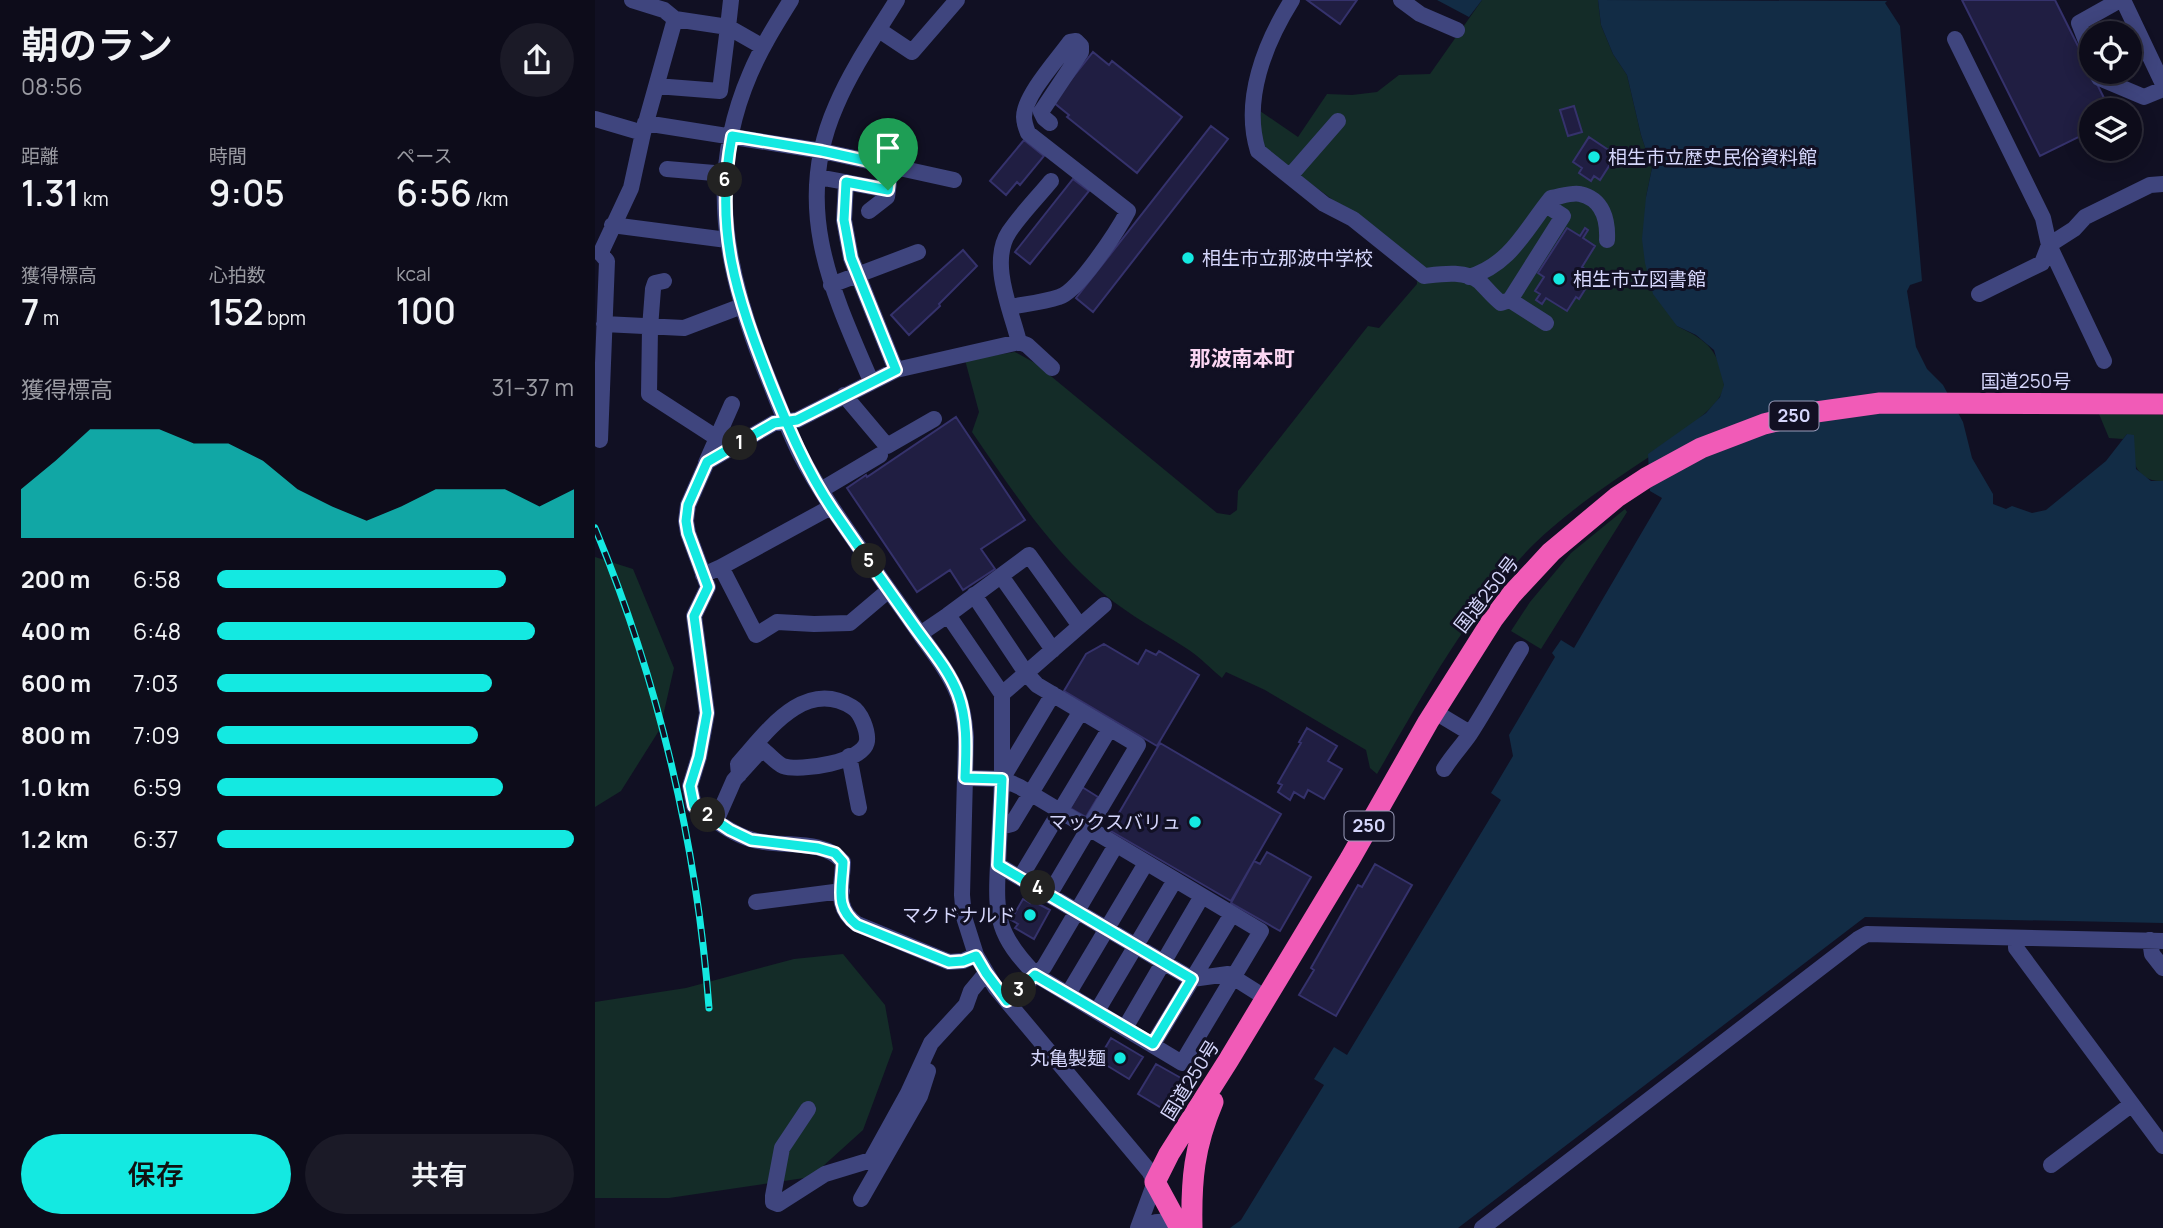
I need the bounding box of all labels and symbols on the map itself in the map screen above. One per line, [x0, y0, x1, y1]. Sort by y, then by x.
pin [858, 118, 918, 190]
place label: 相生市立歴史民俗資料館 [1608, 144, 1817, 170]
marker: 相生市立歴史民俗資料館 [1586, 149, 1602, 165]
pin: 6 [708, 162, 743, 198]
place label: 相生市立那波中学校 [1202, 245, 1373, 271]
marker: 相生市立那波中学校 [1180, 250, 1196, 266]
place label: 相生市立図書館 [1573, 266, 1706, 292]
marker: 相生市立図書館 [1551, 271, 1567, 287]
district label: 那波南本町 [1190, 344, 1295, 372]
street label: 国道250号 [1981, 368, 2071, 394]
road number: 250 [1769, 402, 1819, 430]
pin: 1 [723, 426, 757, 460]
pin: 5 [851, 544, 887, 578]
street label: 国道250号 [1448, 550, 1524, 638]
pin: 2 [691, 798, 725, 832]
place label: マックスバリュ [1049, 809, 1181, 835]
road number: 250 [1345, 812, 1393, 840]
marker: マックスバリュ [1187, 814, 1203, 830]
pin: 4 [1021, 870, 1055, 906]
place label: マクドナルド [902, 902, 1016, 928]
marker: マクドナルド [1022, 907, 1038, 923]
pin: 3 [1001, 972, 1037, 1007]
street label: 国道250号 [1155, 1035, 1225, 1125]
place label: 丸亀製麺 [1030, 1045, 1106, 1071]
marker: 丸亀製麺 [1112, 1050, 1128, 1066]

